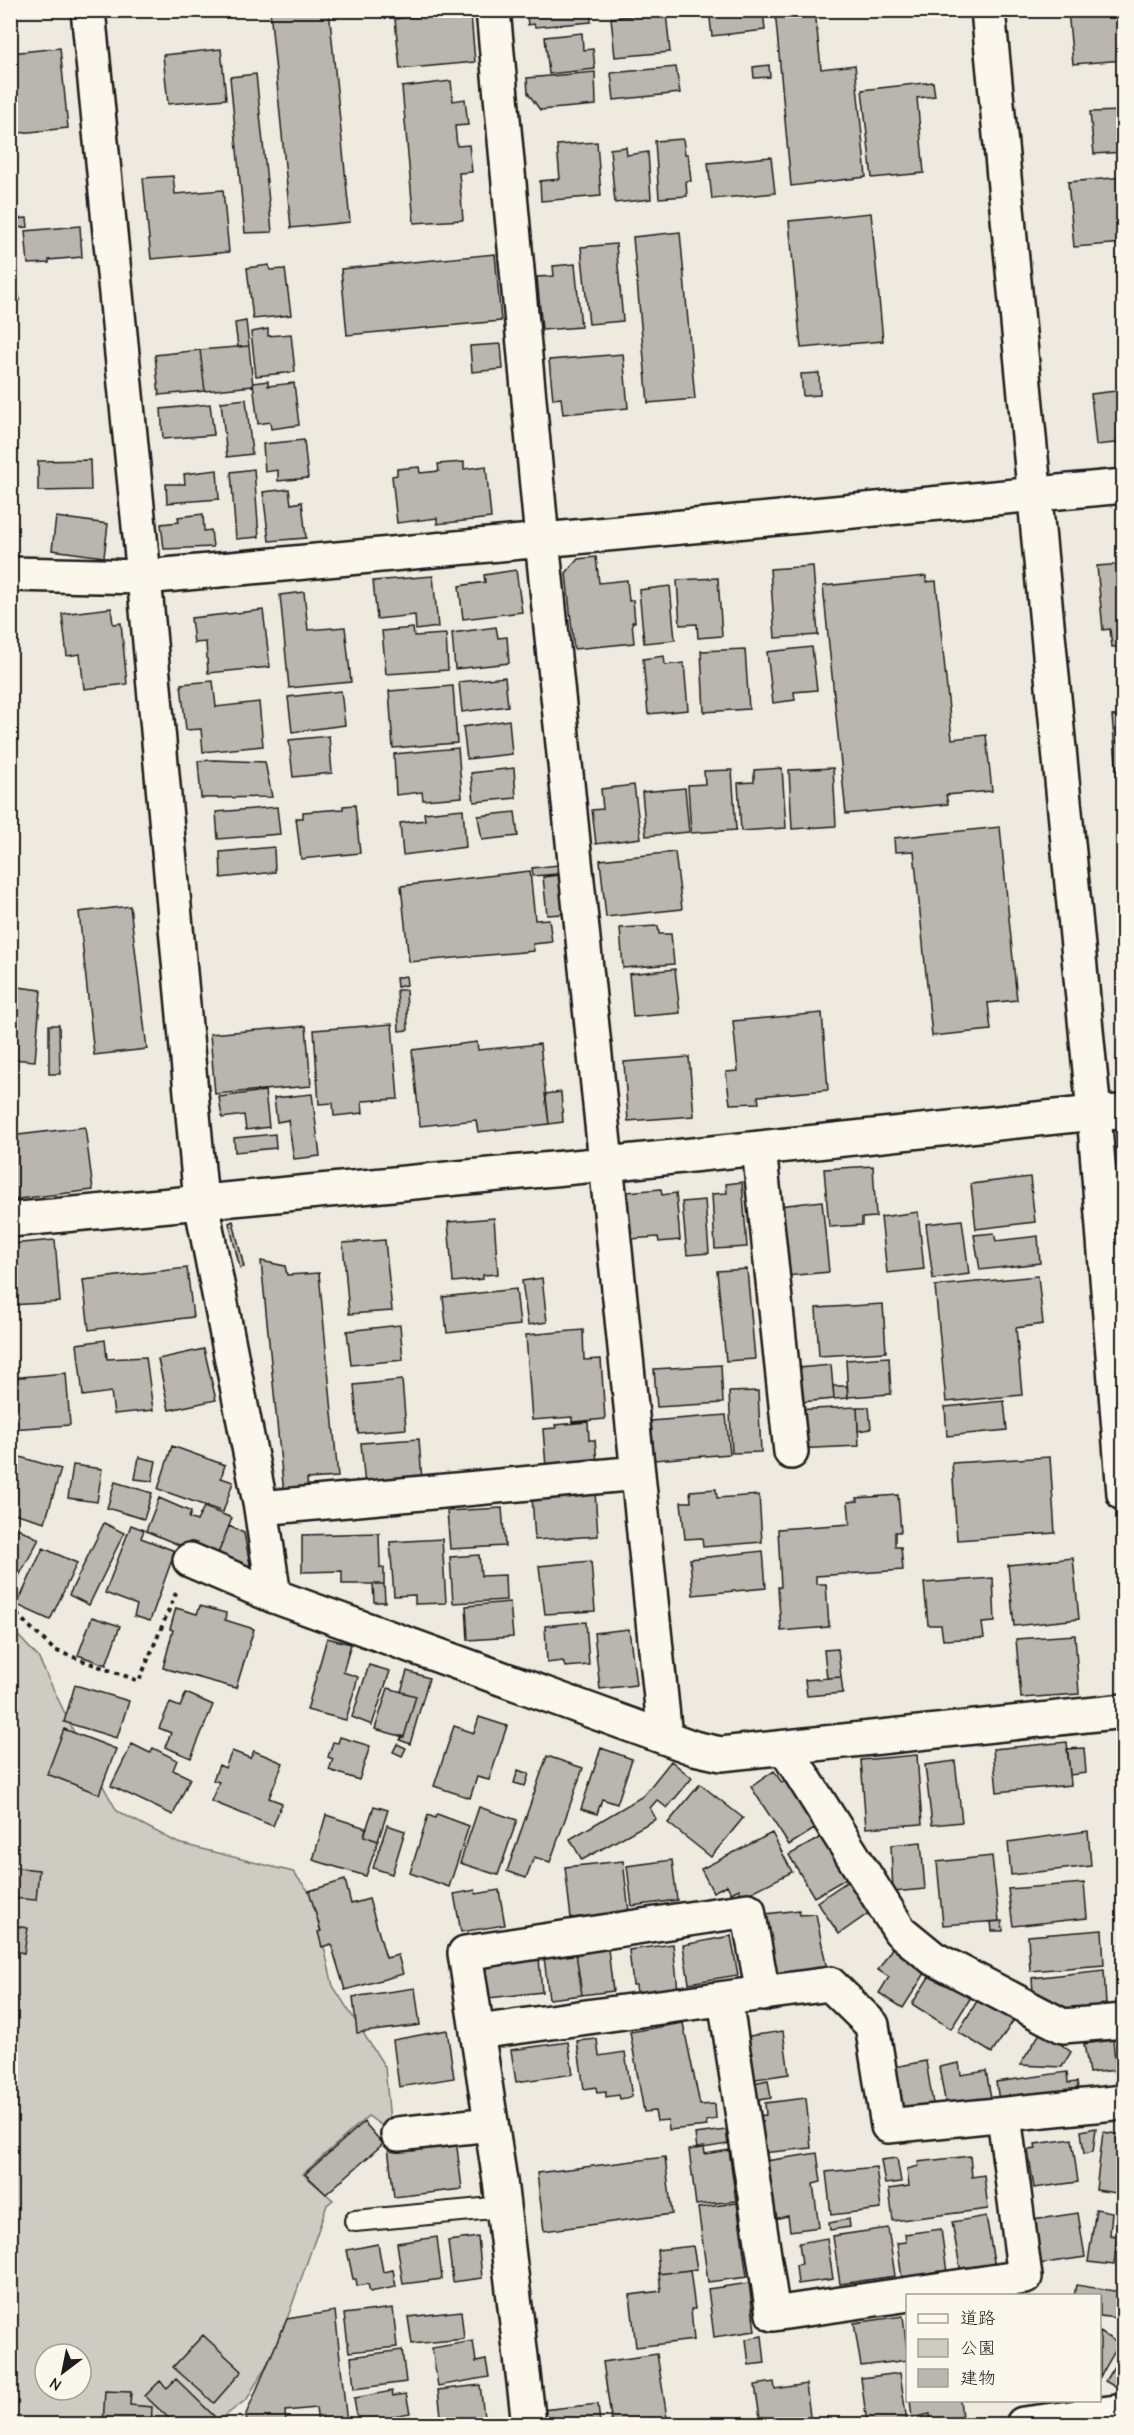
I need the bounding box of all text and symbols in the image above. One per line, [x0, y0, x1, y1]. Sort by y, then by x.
legend [906, 2294, 1101, 2402]
text: 道路 [960, 2308, 996, 2329]
text: 公園 [960, 2338, 996, 2359]
north arrow [33, 2342, 93, 2402]
text: 建物 [960, 2368, 996, 2389]
text: N [46, 2373, 65, 2394]

